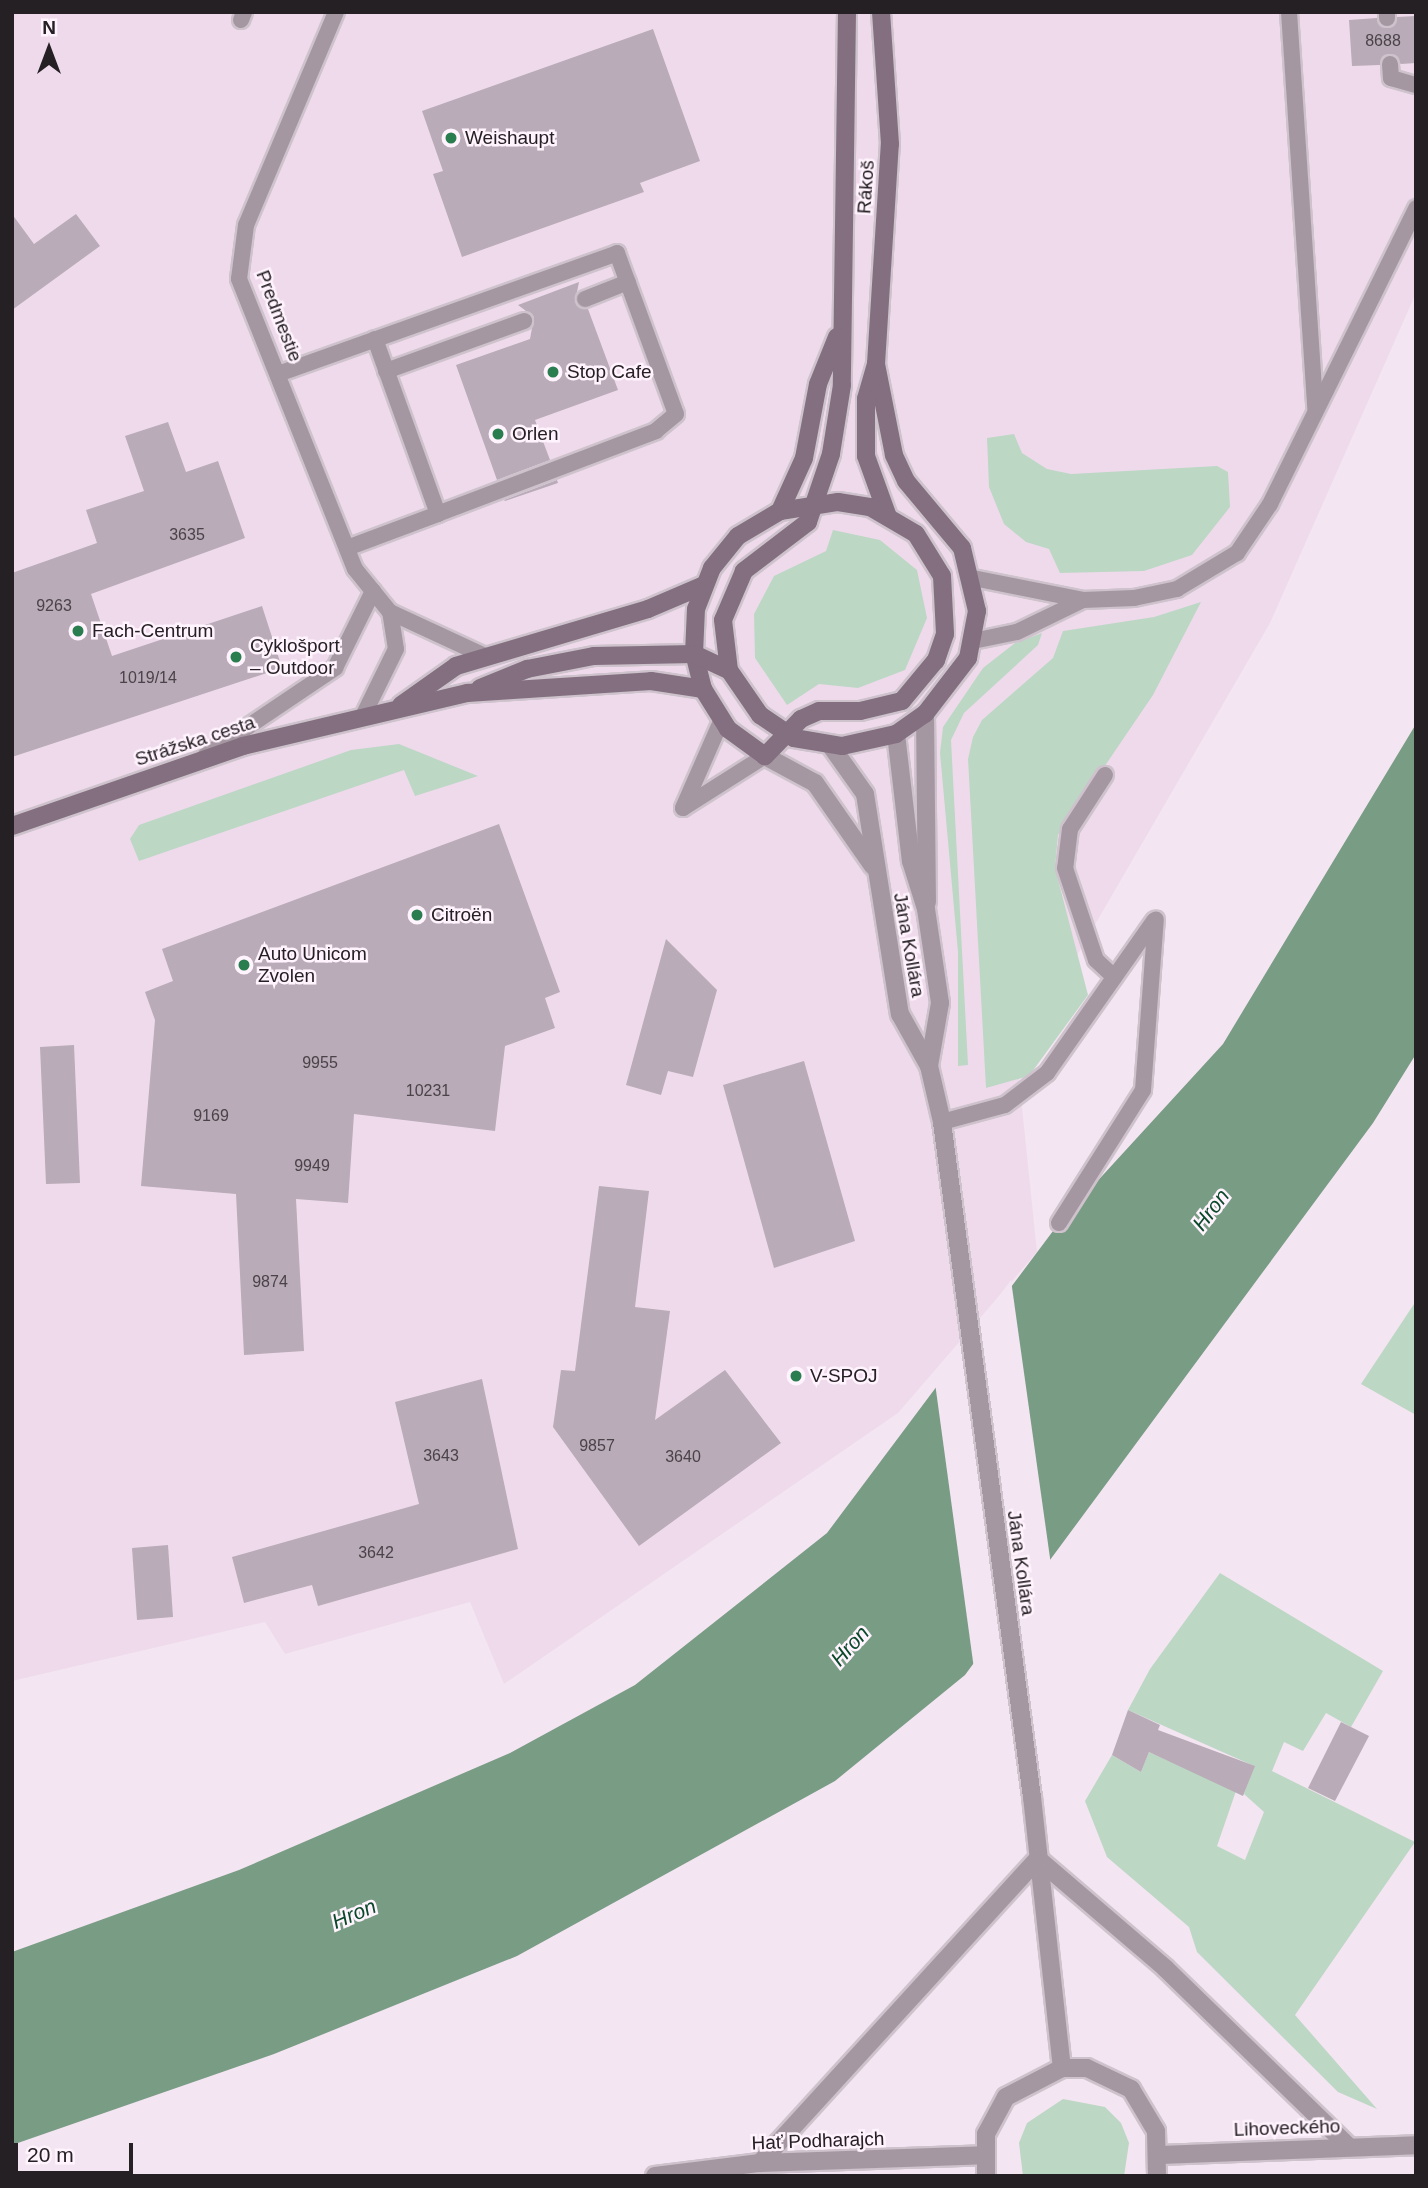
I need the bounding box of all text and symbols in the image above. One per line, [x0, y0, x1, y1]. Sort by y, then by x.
north arrow [14, 14, 84, 84]
text: N [42, 17, 56, 38]
house number: 8688 [1365, 31, 1401, 51]
place label: Weishaupt [465, 127, 554, 149]
marker: Weishaupt [443, 130, 459, 146]
street label: Rákoš [853, 159, 879, 215]
street label: Predmestie [251, 267, 307, 365]
place label: Stop Cafe [567, 361, 651, 383]
marker: Stop Cafe [545, 364, 561, 380]
place label: Orlen [512, 423, 558, 445]
marker: Orlen [490, 426, 506, 442]
house number: 3635 [169, 525, 205, 545]
house number: 9263 [36, 596, 72, 616]
place label: Fach-Centrum [92, 620, 213, 642]
marker: Fach-Centrum [70, 623, 86, 639]
place label: Cyklošport – Outdoor [250, 635, 340, 679]
marker: Cyklošport – Outdoor [228, 649, 244, 665]
house number: 1019/14 [119, 668, 177, 688]
street label: Strážska cesta [132, 711, 258, 771]
street label: Jána Kollára [889, 891, 929, 999]
place label: Citroën [431, 904, 492, 926]
marker: Citroën [409, 907, 425, 923]
place label: Auto Unicom Zvolen [258, 943, 367, 987]
marker: Auto Unicom Zvolen [236, 957, 252, 973]
house number: 9955 [302, 1053, 338, 1073]
house number: 10231 [406, 1081, 450, 1101]
house number: 9169 [193, 1106, 229, 1126]
house number: 9949 [294, 1156, 330, 1176]
water label: Hron [1187, 1184, 1235, 1236]
house number: 9874 [252, 1272, 288, 1292]
place label: V-SPOJ [810, 1365, 878, 1387]
marker: V-SPOJ [788, 1368, 804, 1384]
house number: 9857 [579, 1436, 615, 1456]
house number: 3643 [423, 1446, 459, 1466]
house number: 3640 [665, 1447, 701, 1467]
street label: Jána Kollára [1002, 1509, 1040, 1617]
house number: 3642 [358, 1543, 394, 1563]
water label: Hron [825, 1621, 875, 1671]
water label: Hron [328, 1894, 380, 1934]
street label: Lihoveckého [1233, 2115, 1341, 2141]
street label: Hať Podharajch [751, 2127, 885, 2155]
scale bar [18, 2128, 136, 2172]
text: 20 m [27, 2143, 74, 2166]

